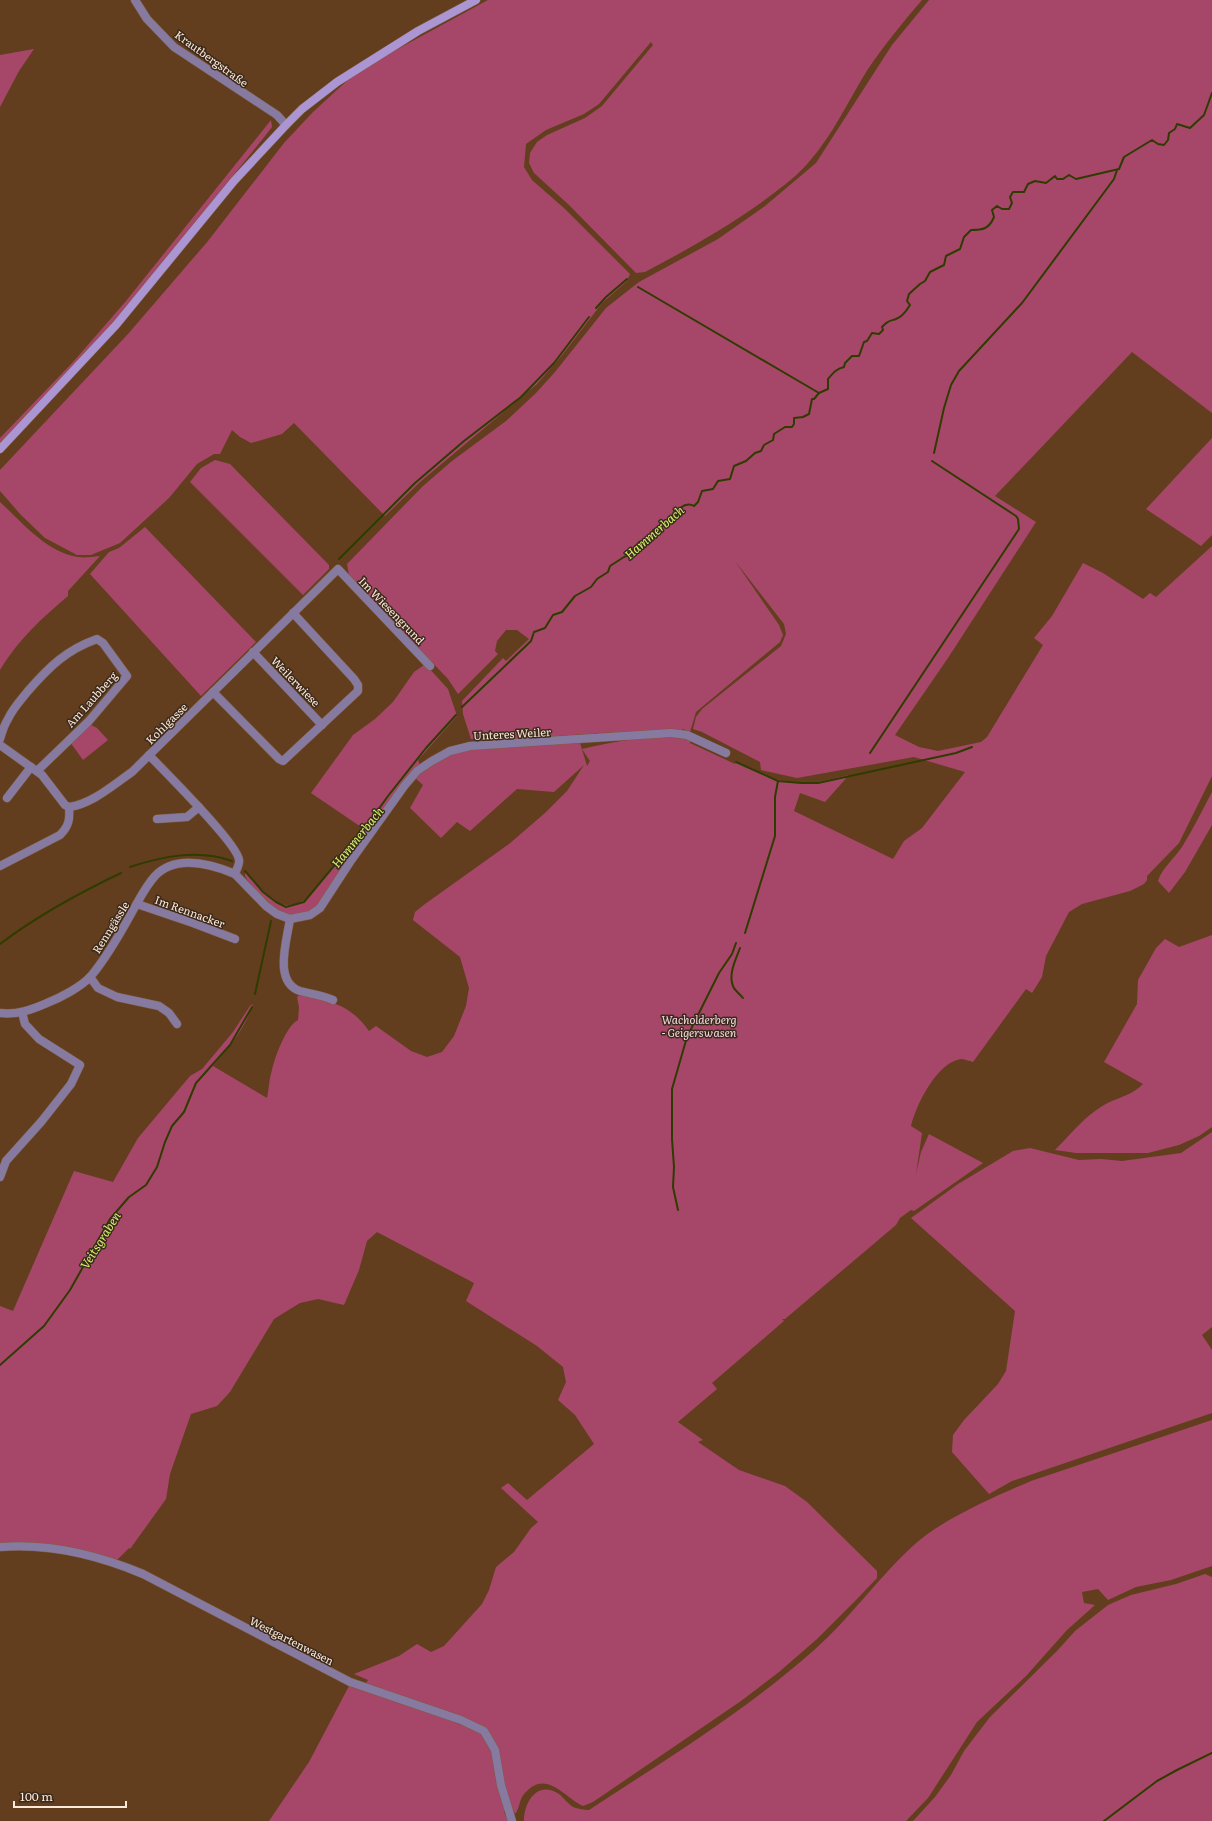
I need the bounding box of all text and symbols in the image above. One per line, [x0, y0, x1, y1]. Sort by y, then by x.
street label: Krautbergstraße [172, 26, 252, 90]
water label: Hammerbach [620, 501, 688, 563]
street label: Im Wiesengrund [356, 573, 429, 648]
street label: Weilerwiese [268, 652, 324, 710]
street label: Am Laubberg [62, 667, 121, 730]
street label: Kohlgasse [142, 698, 191, 747]
street label: Unteres Weiler [473, 723, 552, 743]
water label: Hammerbach [327, 803, 387, 871]
street label: Im Rennacker [153, 891, 228, 931]
street label: Renngässle [88, 898, 133, 956]
park label: Wacholderberg - Geigerswasen [661, 1011, 737, 1040]
water label: Veitsgraben [75, 1208, 125, 1272]
street label: Westgartenwasen [247, 1612, 337, 1668]
scale bar [14, 1783, 126, 1809]
text: 100 m [20, 1787, 53, 1805]

